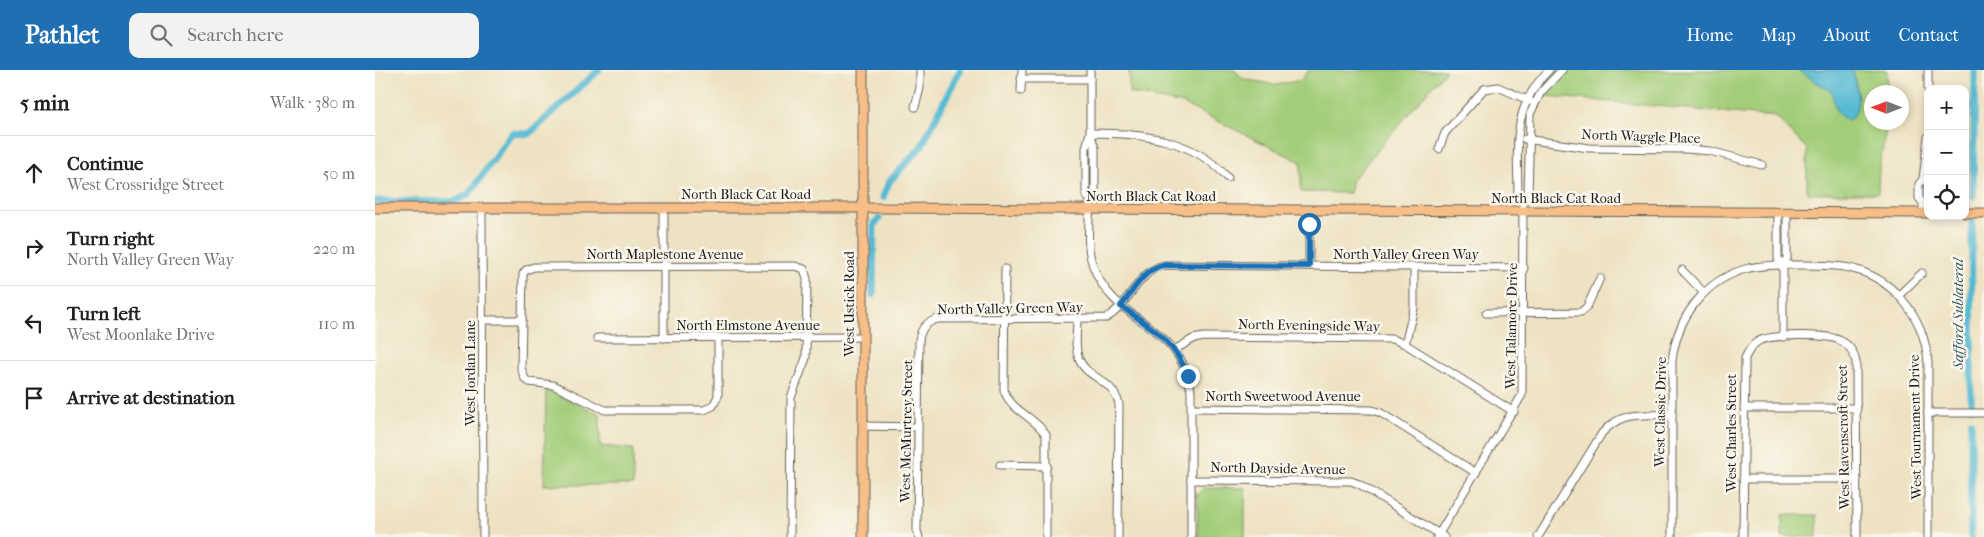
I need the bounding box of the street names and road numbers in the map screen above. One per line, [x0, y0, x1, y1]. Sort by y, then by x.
street label: North Waggle Place [1581, 126, 1701, 147]
street label: North Black Cat Road [681, 186, 811, 203]
street label: North Black Cat Road [1086, 188, 1216, 205]
street label: North Black Cat Road [1491, 190, 1621, 207]
street label: North Maplestone Avenue [586, 246, 744, 263]
street label: North Valley Green Way [1333, 246, 1480, 263]
street label: West Ustick Road [841, 251, 858, 358]
street label: West Talamore Drive [1502, 263, 1521, 390]
street label: North Valley Green Way [937, 299, 1084, 318]
street label: North Eveningside Way [1238, 316, 1381, 335]
street label: North Elmstone Avenue [676, 317, 820, 334]
street label: West Jordan Lane [462, 320, 479, 427]
street label: West Tournament Drive [1906, 354, 1925, 501]
street label: West Classic Drive [1651, 357, 1670, 468]
street label: West McMurtrey Street [897, 359, 916, 504]
street label: West Ravenscroft Street [1834, 364, 1853, 511]
street label: West Charles Street [1723, 374, 1740, 493]
street label: North Sweetwood Avenue [1205, 388, 1361, 405]
street label: North Dayside Avenue [1210, 459, 1346, 478]

